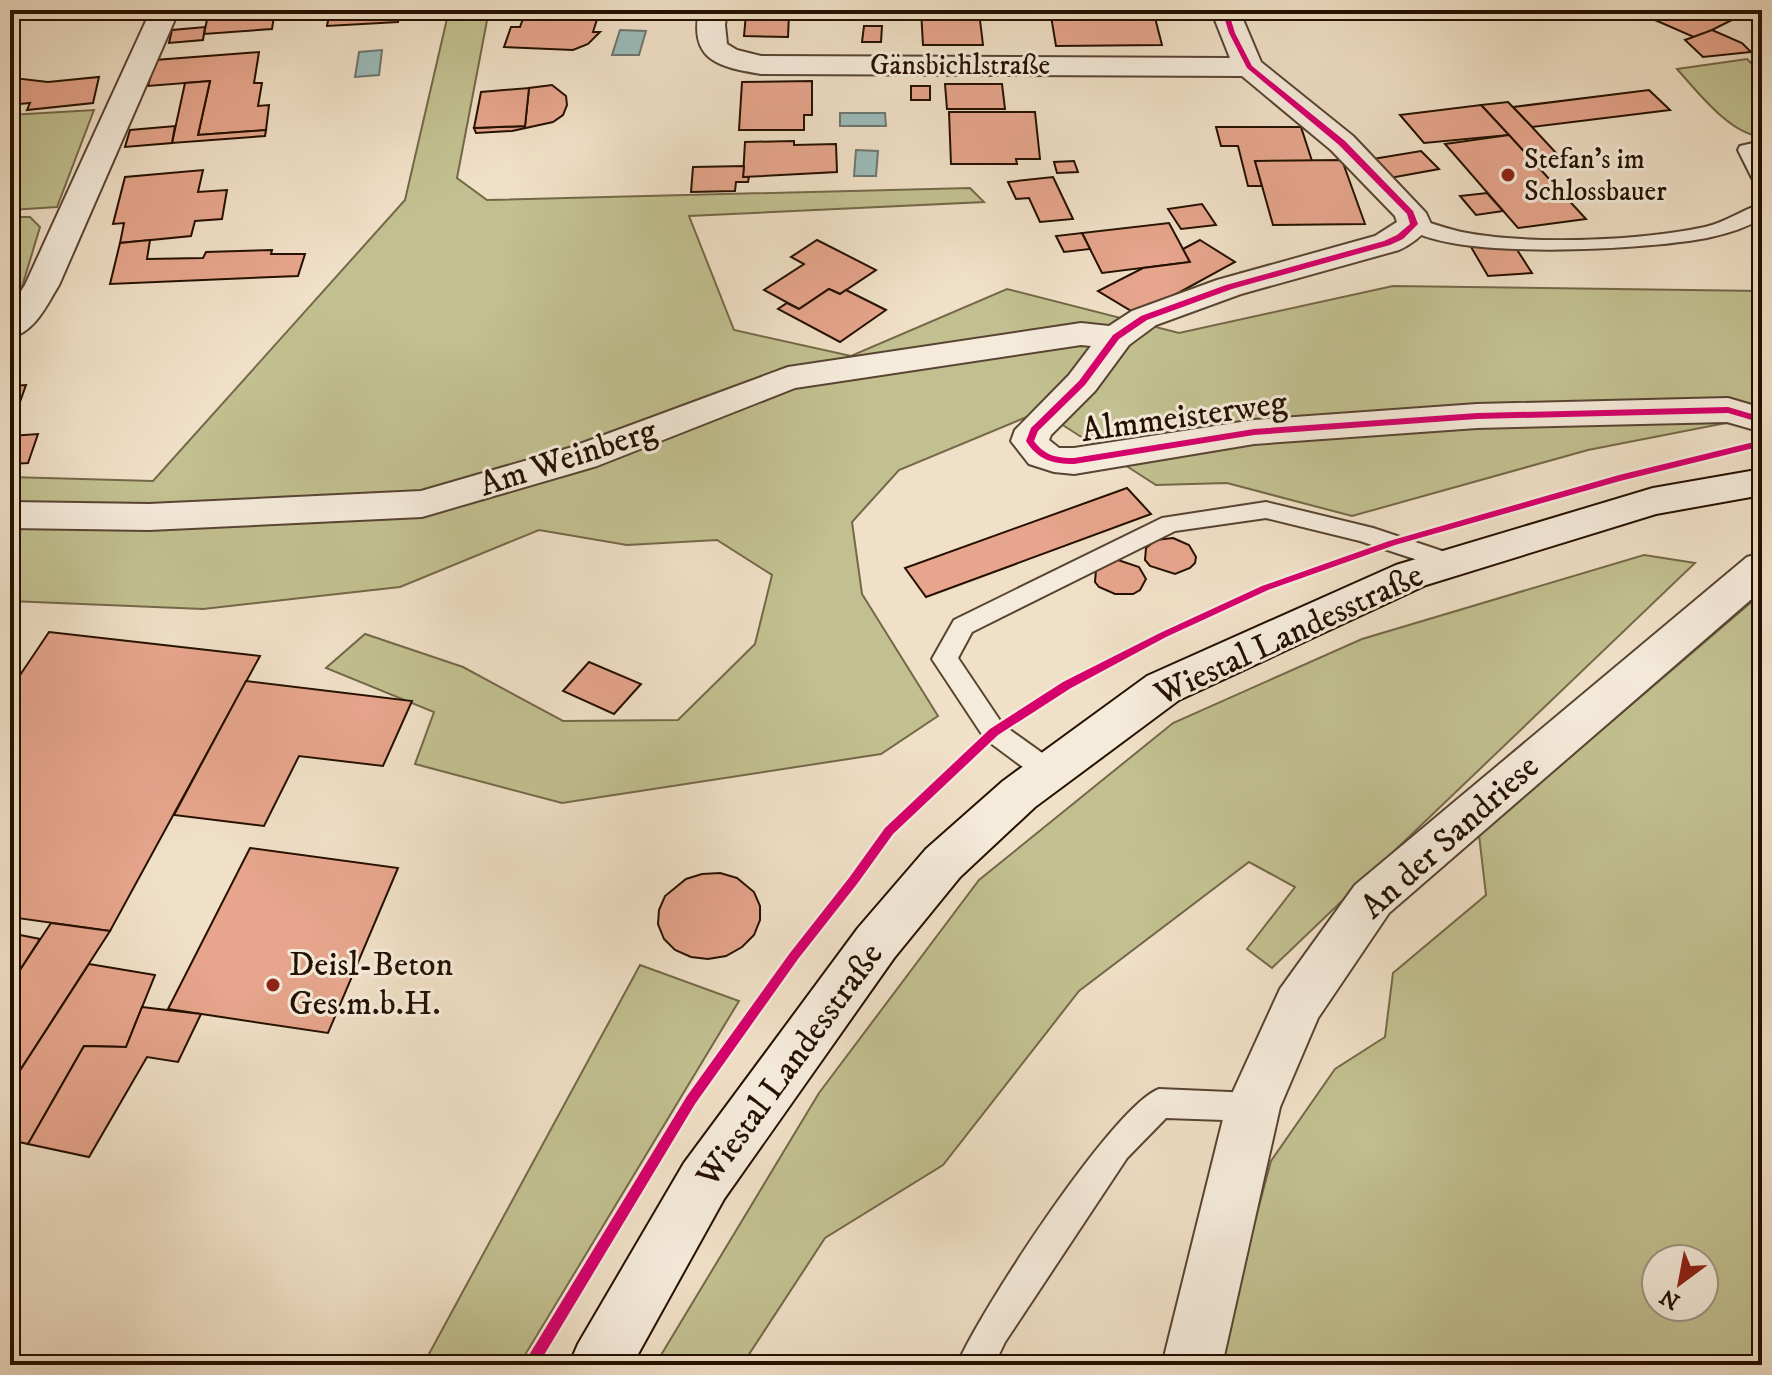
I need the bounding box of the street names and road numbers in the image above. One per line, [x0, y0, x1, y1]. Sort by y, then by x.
street label: Gänsbichlstraße [870, 48, 1050, 83]
street label: Almmeisterweg [1078, 382, 1290, 452]
street label: Am Weinberg [474, 409, 662, 506]
street label: Wiestal Landesstraße [1147, 554, 1430, 716]
street label: An der Sandriese [1352, 746, 1548, 928]
street label: Wiestal Landesstraße [687, 935, 893, 1196]

